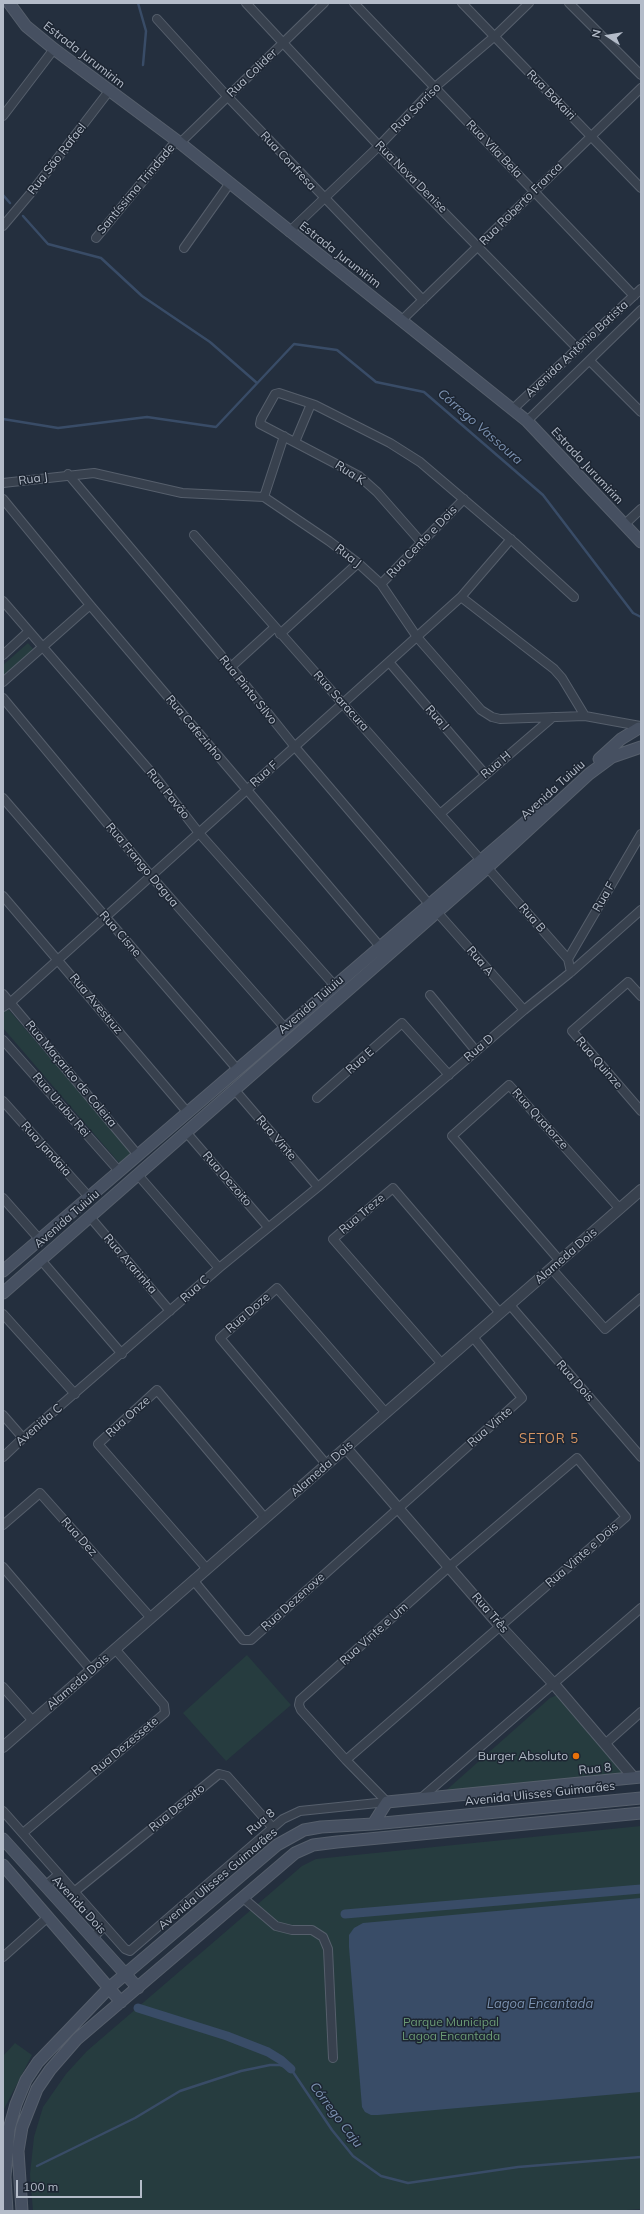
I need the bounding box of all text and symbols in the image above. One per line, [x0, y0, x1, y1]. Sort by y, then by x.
north arrow [588, 16, 628, 56]
street label: Estrada Jurumirim [40, 19, 128, 91]
text: N [589, 28, 604, 39]
street label: Rua Colider [224, 46, 280, 100]
street label: Rua Bakairi [523, 67, 579, 123]
street label: Rua Sorriso [388, 80, 444, 136]
street label: Rua Vila Bela [463, 117, 525, 181]
street label: Rua São Rafael [25, 121, 89, 197]
street label: Rua Confresa [257, 129, 319, 193]
street label: Rua Nova Denise [372, 138, 450, 216]
street label: Santíssima Trindade [94, 141, 178, 237]
street label: Rua Roberto Franca [477, 160, 565, 248]
street label: Estrada Jurumirim [296, 219, 384, 291]
street label: Avenida Antônio Batista [523, 298, 631, 400]
water label: Córrego Vassoura [434, 386, 526, 468]
street label: Estrada Jurumirim [548, 425, 626, 507]
street label: Rua K [332, 458, 368, 488]
street label: Rua J [17, 470, 49, 488]
street label: Rua Cento e Dois [384, 503, 460, 581]
street label: Rua J [332, 541, 364, 571]
street label: Rua Pinta Silvo [216, 653, 280, 727]
street label: Rua Saracura [310, 668, 372, 734]
street label: Rua Cafezinho [162, 692, 226, 764]
street label: Rua I [422, 702, 452, 734]
street label: Rua H [478, 748, 514, 782]
street label: Avenida Tuiuiu [518, 757, 588, 823]
street label: Rua F [247, 758, 281, 790]
street label: Rua Pavão [143, 766, 193, 822]
street label: Rua Frango Dagua [103, 820, 181, 910]
street label: Rua F [590, 879, 618, 915]
street label: Rua B [516, 901, 548, 935]
street label: Rua Cisne [96, 908, 144, 960]
street label: Rua A [463, 943, 497, 979]
street label: Rua Avestruz [67, 971, 125, 1037]
street label: Avenida Tuiuiu [275, 973, 347, 1037]
street label: Rua Maçarico de Coleira [22, 1018, 120, 1130]
street label: Rua D [461, 1031, 497, 1065]
street label: Rua Quinze [572, 1034, 626, 1092]
street label: Rua E [343, 1045, 377, 1077]
street label: Rua Urubu Rei [29, 1070, 93, 1140]
street label: Rua Quatorze [509, 1086, 571, 1152]
street label: Rua Vinte [253, 1113, 299, 1163]
street label: Rua Jandaia [18, 1119, 74, 1179]
street label: Rua Dezoito [199, 1149, 255, 1209]
street label: Avenida Tuiuiu [31, 1187, 103, 1251]
street label: Rua Treze [336, 1191, 388, 1237]
street label: Alameda Dois [532, 1225, 600, 1287]
street label: Rua Ararinha [100, 1231, 160, 1297]
street label: Rua C [178, 1272, 212, 1306]
street label: Rua Doze [223, 1290, 273, 1336]
street label: Rua Dois [553, 1357, 597, 1405]
street label: Rua Onze [103, 1393, 153, 1441]
street label: Avenida C [13, 1401, 65, 1449]
street label: Rua Vinte [465, 1404, 515, 1450]
district label: SETOR 5 [519, 1431, 579, 1447]
street label: Alameda Dois [288, 1438, 356, 1500]
street label: Rua Dez [58, 1515, 100, 1559]
street label: Rua Vinte e Dois [543, 1519, 621, 1591]
street label: Rua Dezenove [258, 1570, 328, 1634]
street label: Rua Três [469, 1590, 511, 1636]
street label: Rua Vinte e Um [337, 1600, 411, 1668]
street label: Alameda Dois [44, 1651, 112, 1713]
street label: Rua Dezessete [89, 1714, 161, 1778]
place label: Burger Absoluto [478, 1749, 568, 1763]
marker: Burger Absoluto [571, 1751, 581, 1761]
street label: Rua 8 [578, 1760, 612, 1778]
street label: Avenida Ulisses Guimarães [464, 1779, 616, 1809]
street label: Rua Dezoito [146, 1781, 208, 1835]
street label: Rua 8 [244, 1806, 278, 1838]
street label: Avenida Ulisses Guimarães [156, 1825, 280, 1933]
street label: Avenida Dois [49, 1873, 109, 1937]
water label: Lagoa Encantada [487, 1996, 593, 2012]
park label: Parque Municipal Lagoa Encantada [402, 2015, 500, 2043]
water label: Córrego Caju [306, 2079, 366, 2151]
scale bar [18, 2172, 144, 2198]
text: 100 m [23, 2179, 58, 2194]

